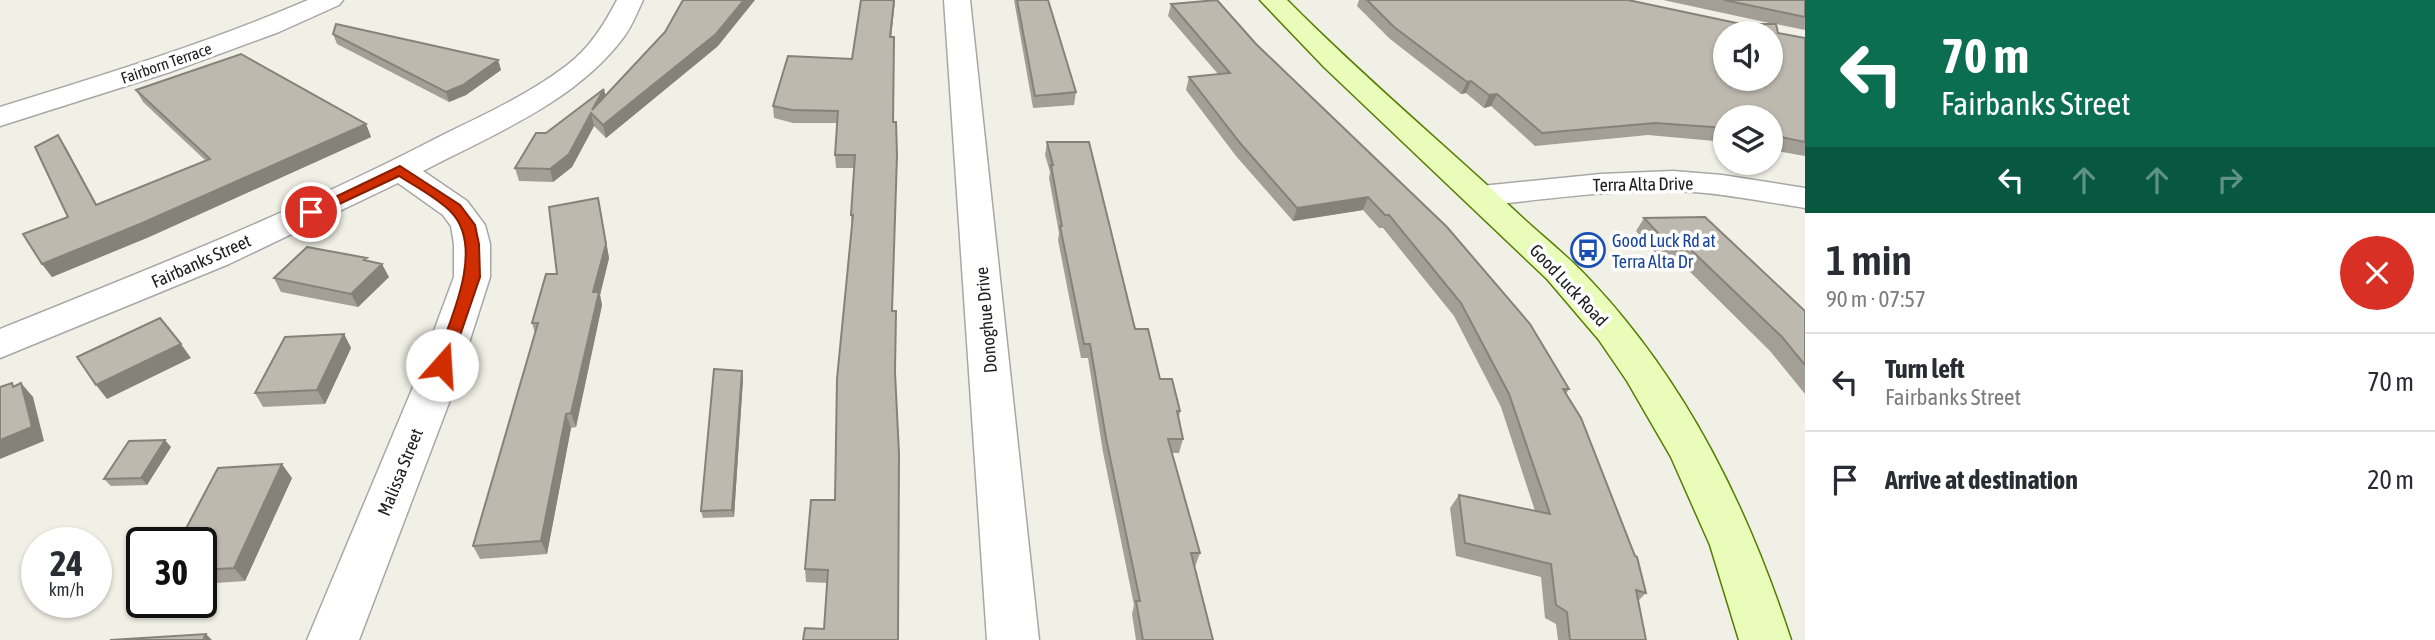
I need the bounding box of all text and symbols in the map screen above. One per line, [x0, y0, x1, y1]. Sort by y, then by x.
map controls [1713, 21, 1783, 175]
button: sound [1713, 21, 1783, 91]
text: 70 m [1941, 27, 2029, 83]
icon: left [1826, 28, 1917, 119]
street label: Fairborn Terrace [118, 39, 214, 87]
text: Fairbanks Street [1941, 85, 2130, 122]
button: layers [1713, 105, 1783, 175]
icon: left [1992, 161, 2030, 199]
icon: ahead [2065, 161, 2103, 199]
icon: ahead [2138, 161, 2176, 199]
icon: right [2211, 161, 2249, 199]
street label: Terra Alta Drive [1593, 173, 1693, 195]
pin [281, 182, 341, 242]
icon: arrive [292, 193, 330, 231]
street label: Fairbanks Street [148, 230, 254, 292]
place label: Good Luck Rd at Terra Alta Dr [1612, 230, 1716, 272]
bus stop icon: Good Luck Rd at Terra Alta Dr [1569, 231, 1607, 269]
text: 1 min [1826, 236, 1912, 284]
button: close [2340, 236, 2414, 310]
street label: Good Luck Road [1526, 240, 1612, 330]
street label: Donoghue Drive [971, 266, 1001, 374]
text: 90 m · 07:57 [1826, 286, 1926, 312]
position arrow [405, 328, 479, 402]
text: Turn left [1885, 354, 1965, 384]
icon: left [1826, 363, 1864, 401]
text: 70 m [2367, 367, 2414, 397]
text: Fairbanks Street [1885, 384, 2021, 410]
street label: Malissa Street [373, 425, 427, 519]
icon: arrive [1826, 461, 1864, 499]
text: Arrive at destination [1885, 465, 2078, 495]
text: 20 m [2367, 465, 2414, 495]
speed limit sign: 30 [126, 527, 217, 618]
text: 24 [50, 543, 83, 583]
text: km/h [49, 579, 84, 600]

